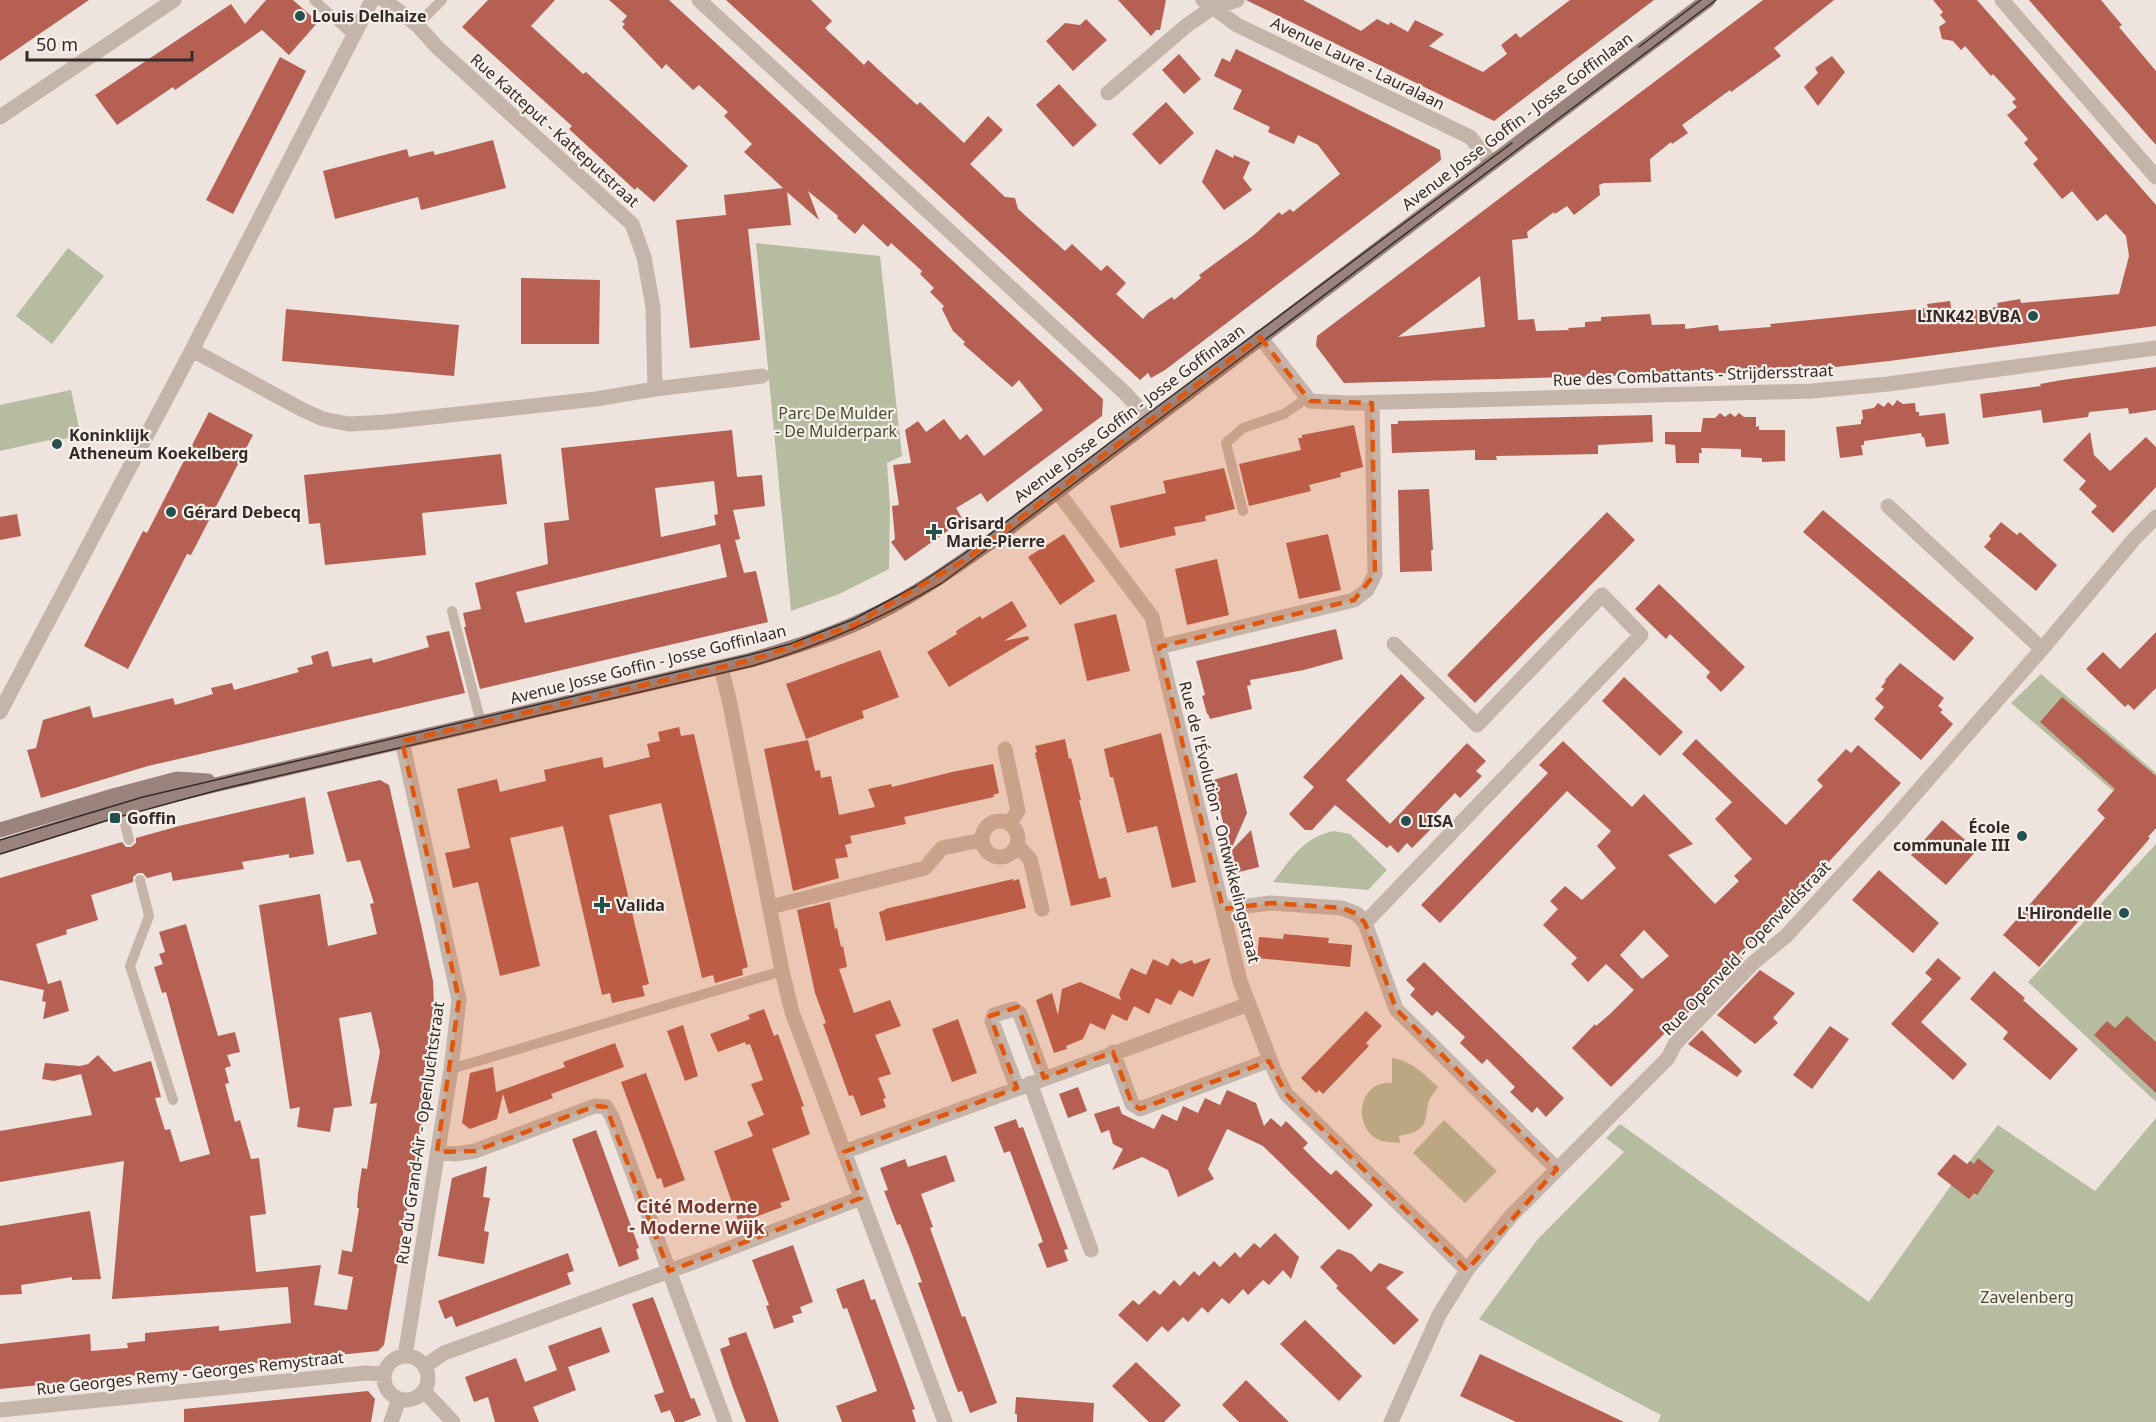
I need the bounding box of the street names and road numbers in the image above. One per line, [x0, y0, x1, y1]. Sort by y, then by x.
street label: Avenue Laure - Lauralaan [1267, 11, 1449, 115]
street label: Avenue Josse Goffin - Josse Goffinlaan [1397, 27, 1637, 215]
street label: Rue Katteput - Katteputstraat [466, 48, 644, 212]
street label: Avenue Josse Goffin - Josse Goffinlaan [1009, 319, 1249, 507]
street label: Rue des Combattants - Strijdersstraat [1552, 359, 1834, 391]
street label: Avenue Josse Goffin - Josse Goffinlaan [508, 619, 788, 709]
street label: Rue de l'Évolution - Ontwikkelingstraat [1174, 679, 1266, 966]
street label: Rue Openveld - Openveldstraat [1657, 856, 1836, 1040]
street label: Rue du Grand-Air - Openluchtstraat [391, 1000, 449, 1266]
street label: Rue Georges Remy - Georges Remystraat [35, 1346, 345, 1400]

